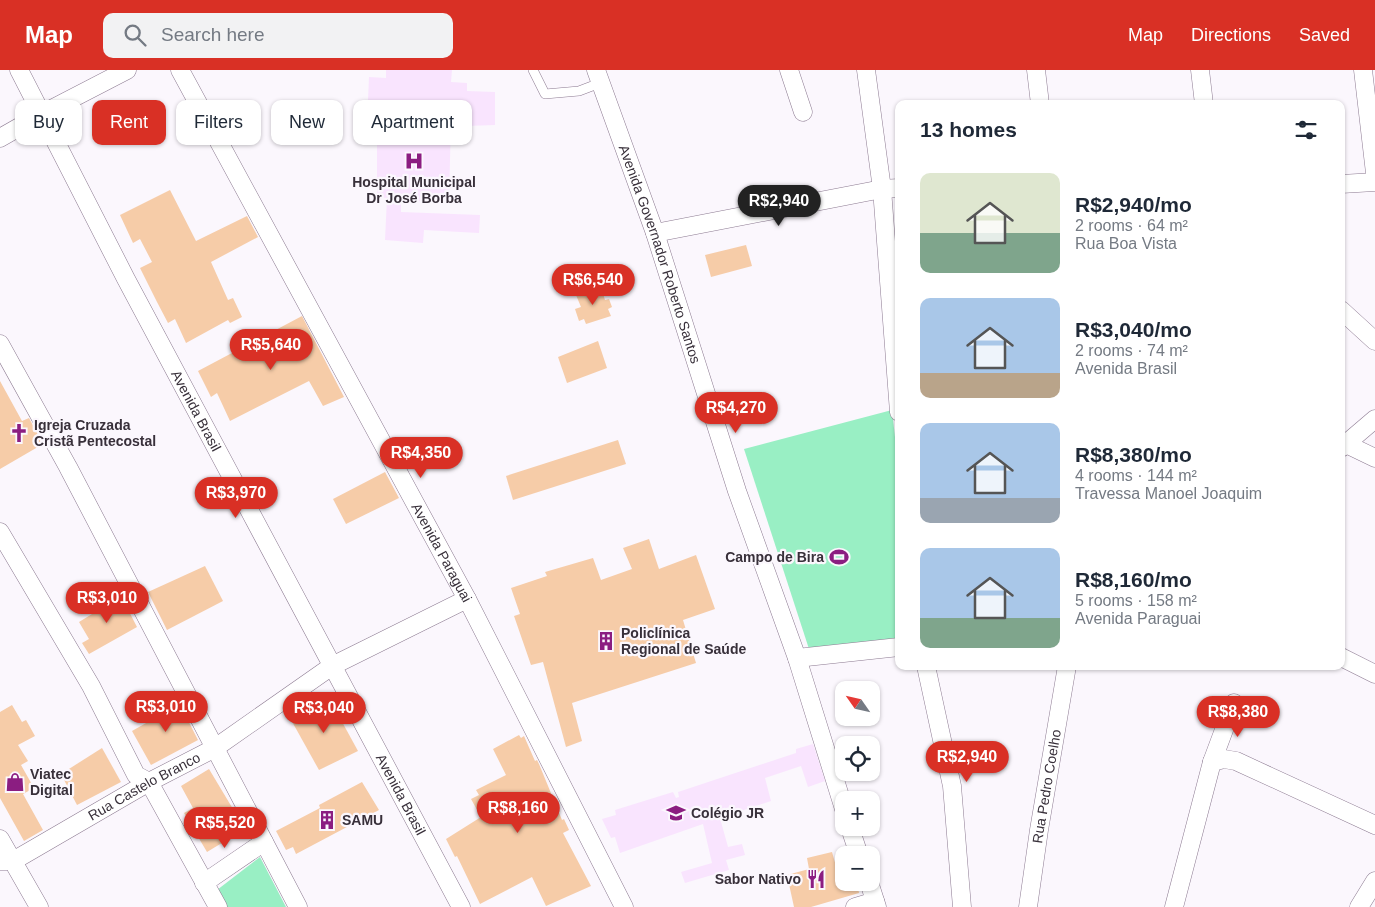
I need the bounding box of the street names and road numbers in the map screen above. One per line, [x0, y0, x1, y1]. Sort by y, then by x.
street label: Avenida Governador Roberto Santos [616, 143, 704, 365]
street label: Avenida Brasil [168, 367, 224, 454]
street label: Avenida Paraguai [408, 500, 475, 605]
street label: Rua Pedro Coelho [1029, 728, 1064, 844]
street label: Rua Castelo Branco [85, 749, 203, 824]
street label: Avenida Brasil [373, 751, 429, 838]

